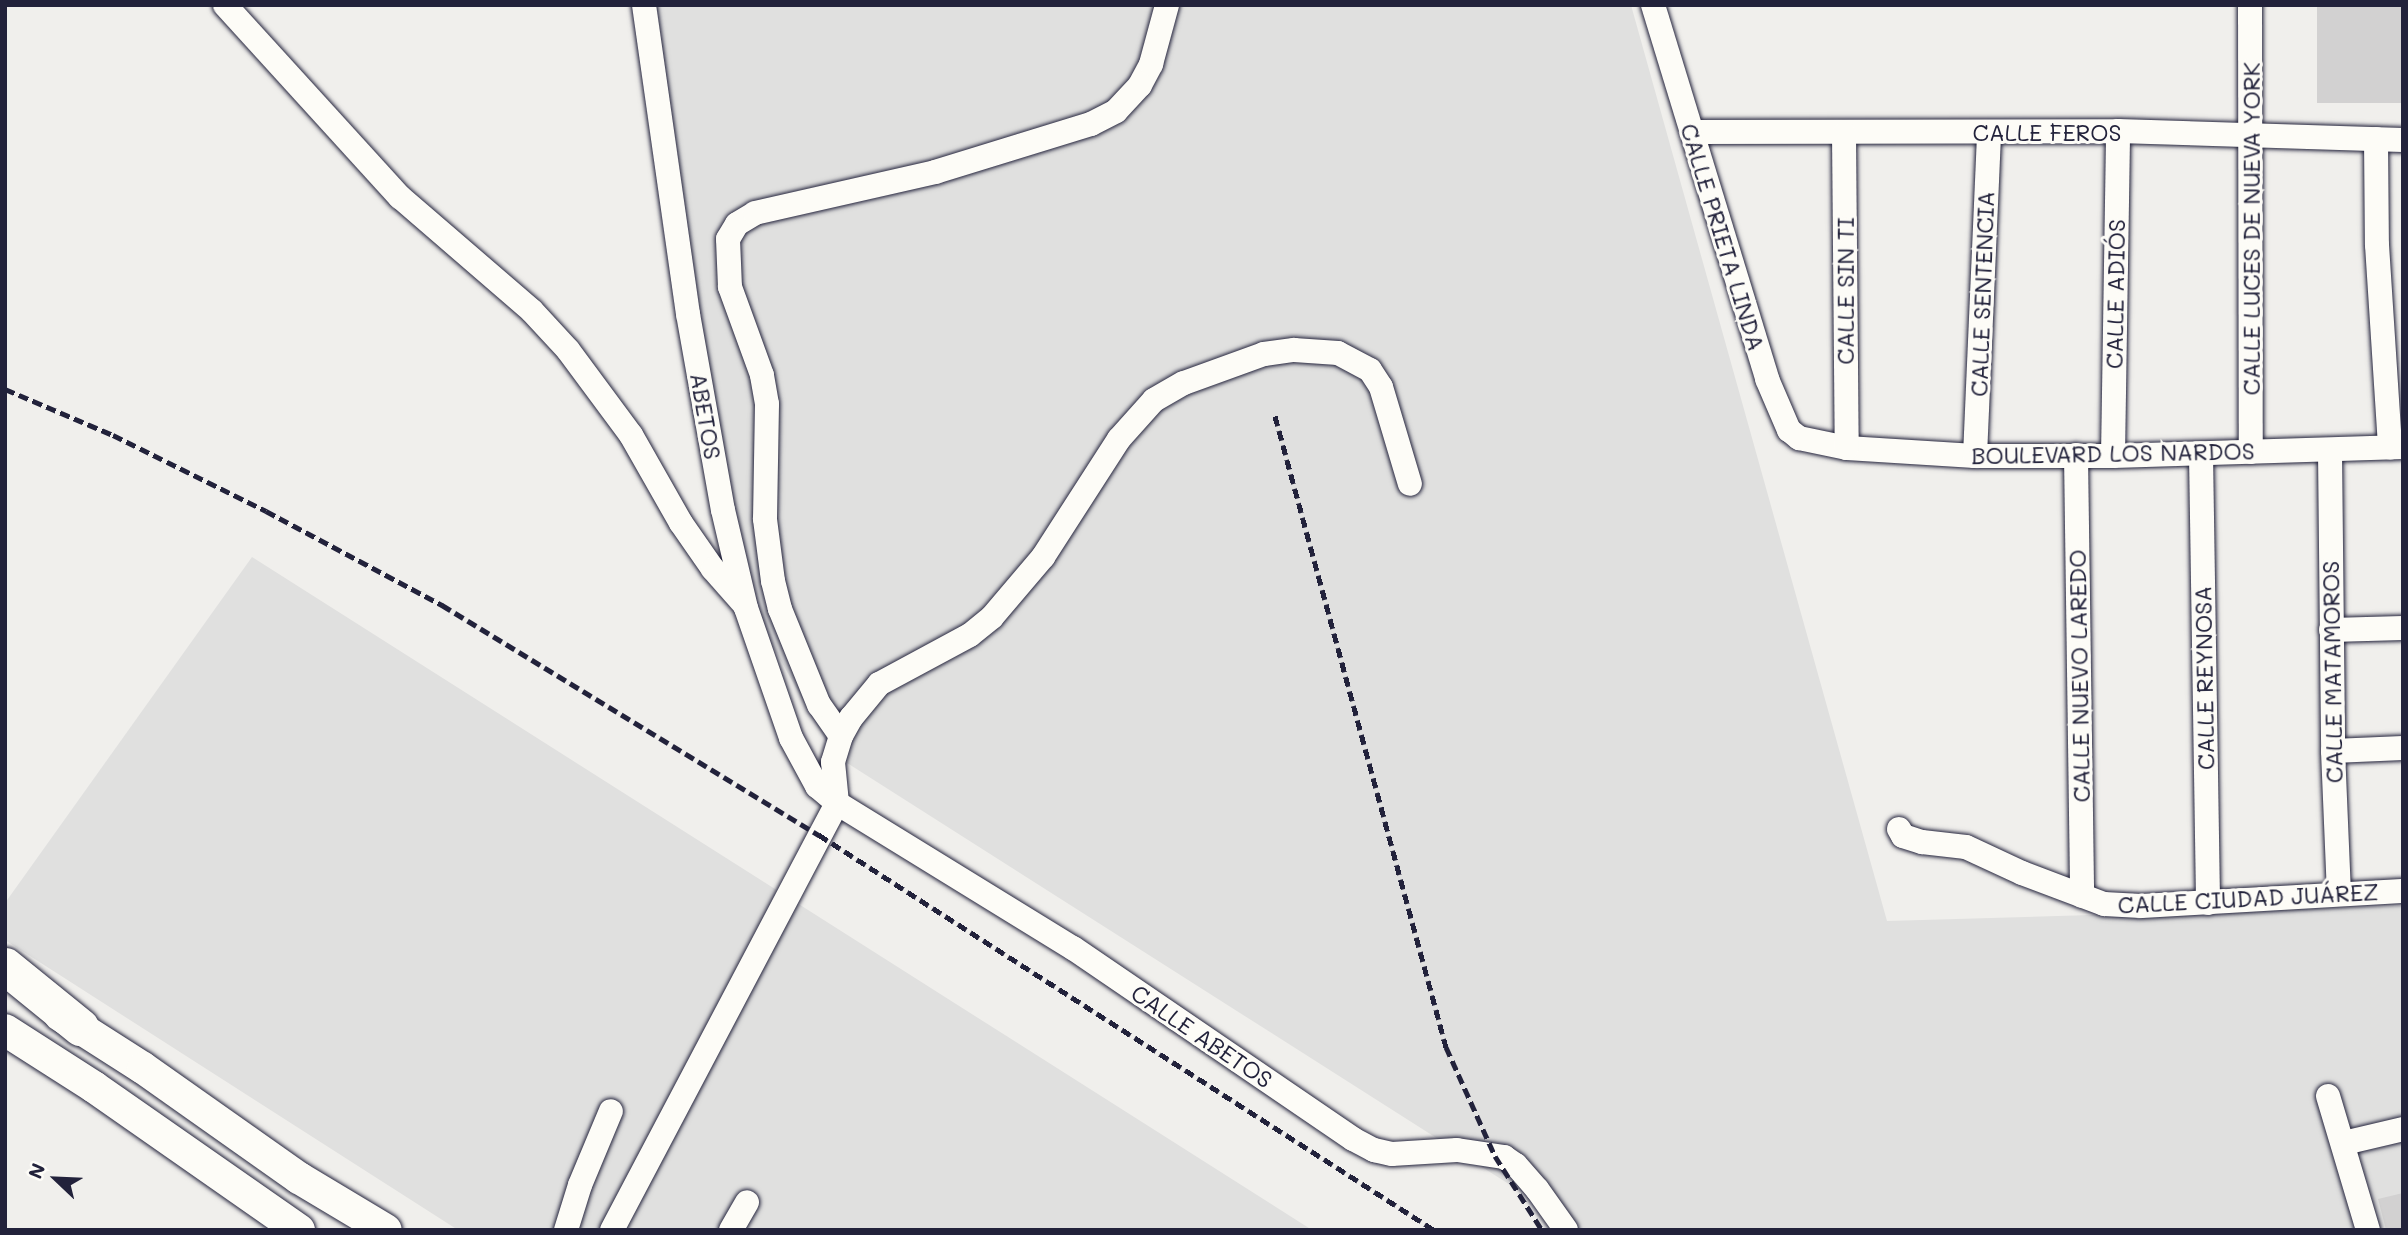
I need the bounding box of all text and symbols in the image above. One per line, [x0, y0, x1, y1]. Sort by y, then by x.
street label: CALLE LUCES DE NUEVA YORK [2237, 63, 2265, 395]
street label: CALLE FEROS [1972, 118, 2122, 146]
street label: CALLE PRIETA LINDA [1675, 120, 1771, 354]
street label: CALLE SENTENCIA [1965, 191, 1999, 397]
street label: CALLE SIN TI [1831, 217, 1859, 365]
street label: CALLE ADIÓS [2100, 219, 2130, 369]
street label: ABETOS [685, 371, 727, 461]
street label: BOULEVARD LOS NARDOS [1971, 437, 2255, 469]
street label: CALLE NUEVO LAREDO [2063, 549, 2095, 803]
street label: CALLE MATAMOROS [2316, 561, 2348, 783]
street label: CALLE REYNOSA [2189, 586, 2219, 770]
street label: CALLE CIUDAD JUÁREZ [2117, 877, 2379, 919]
street label: CALLE ABETOS [1126, 979, 1278, 1093]
north arrow [21, 1144, 91, 1214]
text: N [22, 1159, 51, 1182]

